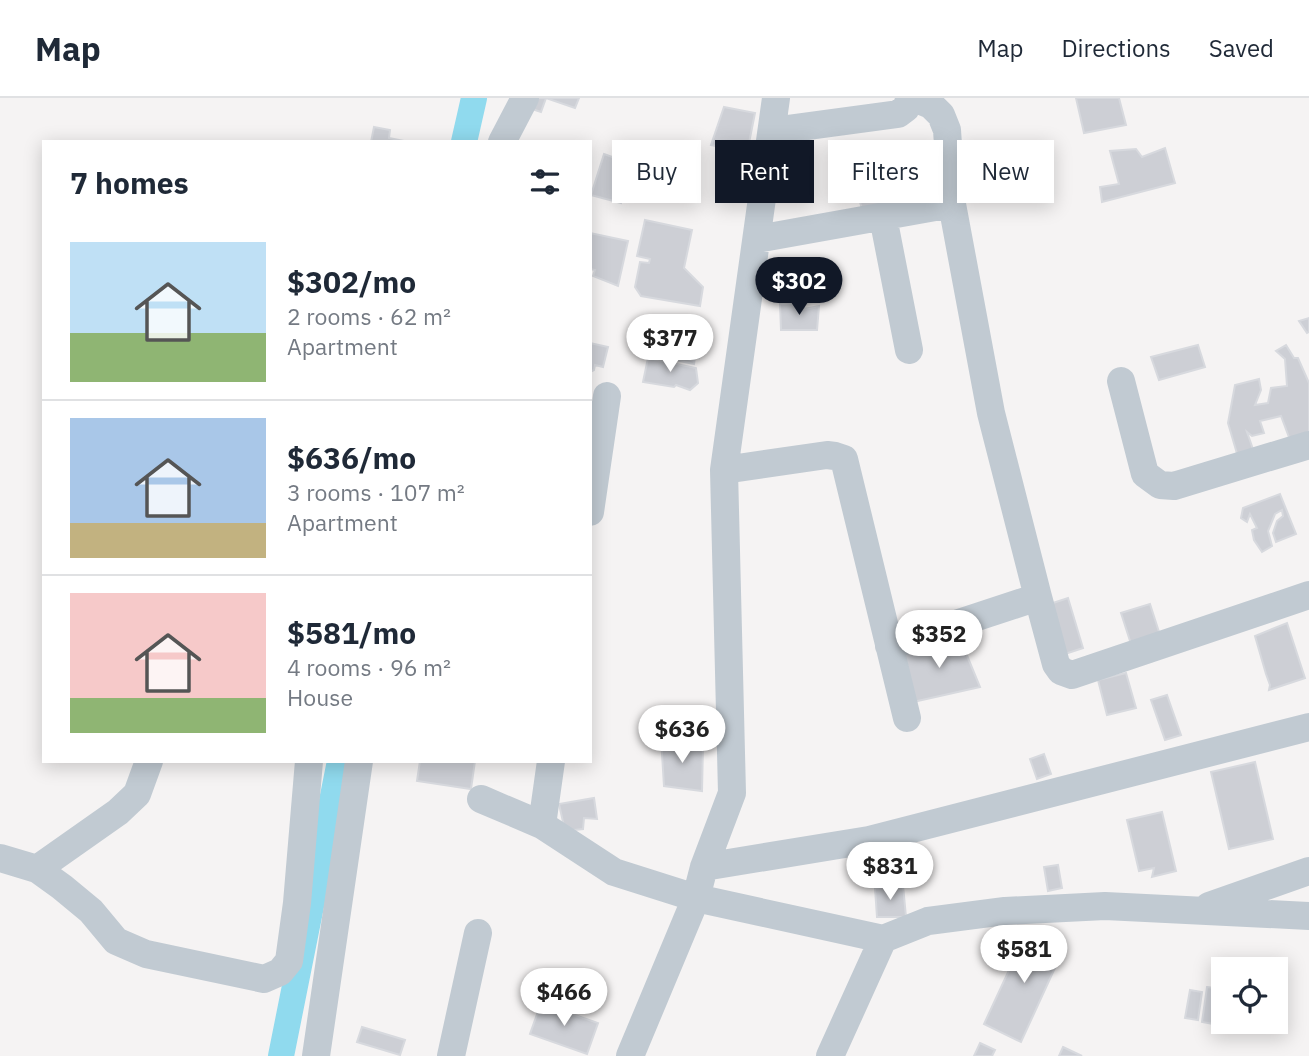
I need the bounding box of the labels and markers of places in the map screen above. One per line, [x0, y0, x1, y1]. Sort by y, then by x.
pin: $302 [758, 258, 840, 317]
pin: $377 [629, 314, 711, 374]
pin: $352 [898, 610, 980, 670]
pin: $636 [641, 706, 723, 765]
pin: $831 [849, 842, 931, 902]
pin: $581 [983, 926, 1065, 985]
pin: $466 [523, 968, 605, 1028]

